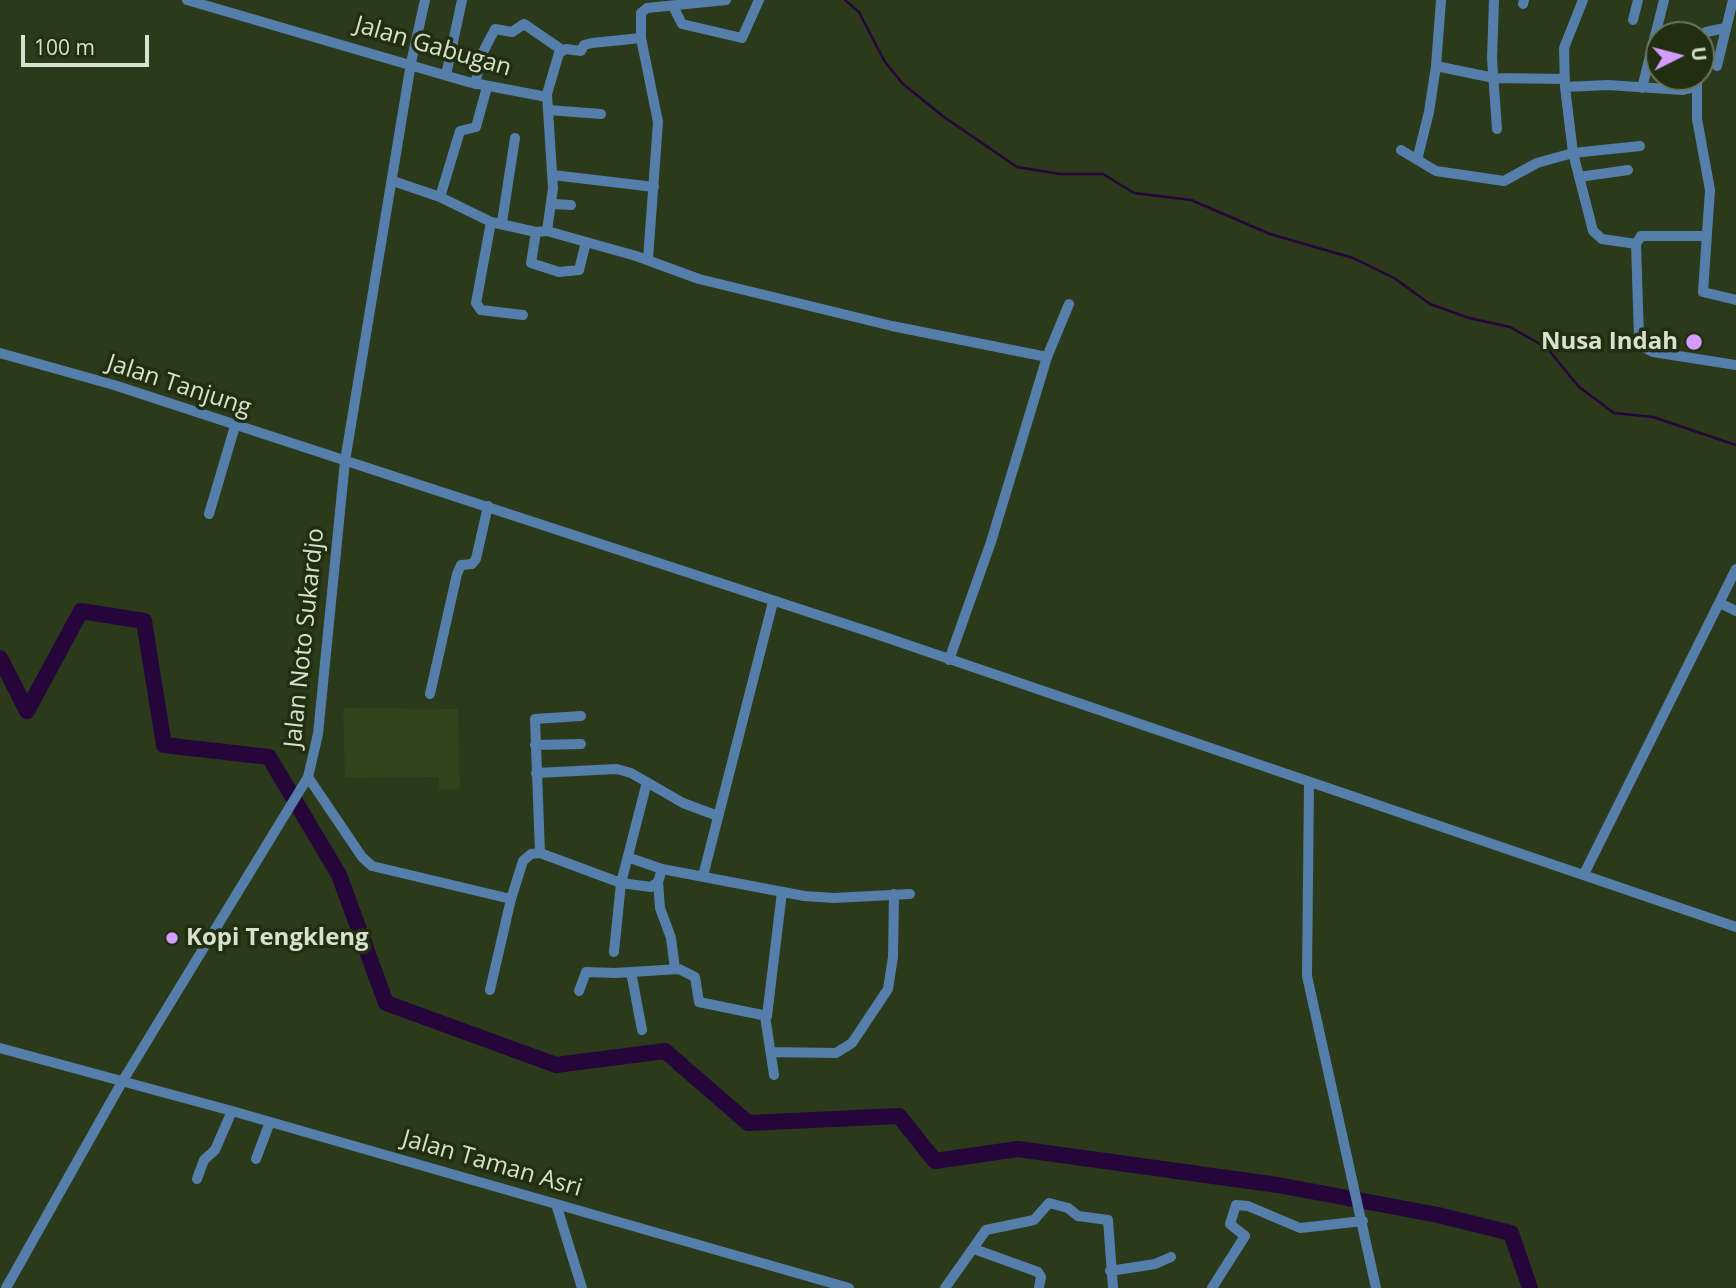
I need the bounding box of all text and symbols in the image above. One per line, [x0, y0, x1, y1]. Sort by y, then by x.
street label: Jalan Gabugan [351, 11, 515, 83]
scale bar [24, 21, 152, 65]
north arrow [1645, 21, 1715, 91]
text: 100 m [34, 33, 95, 61]
text: U [1685, 46, 1713, 63]
place label: Nusa Indah [1541, 328, 1678, 356]
marker: Nusa Indah [1684, 332, 1704, 352]
street label: Jalan Tanjung [103, 349, 255, 423]
street label: Jalan Noto Sukardjo [279, 527, 331, 749]
place label: Kopi Tengkleng [186, 924, 369, 952]
marker: Kopi Tengkleng [164, 930, 180, 946]
street label: Jalan Taman Asri [399, 1125, 585, 1203]

